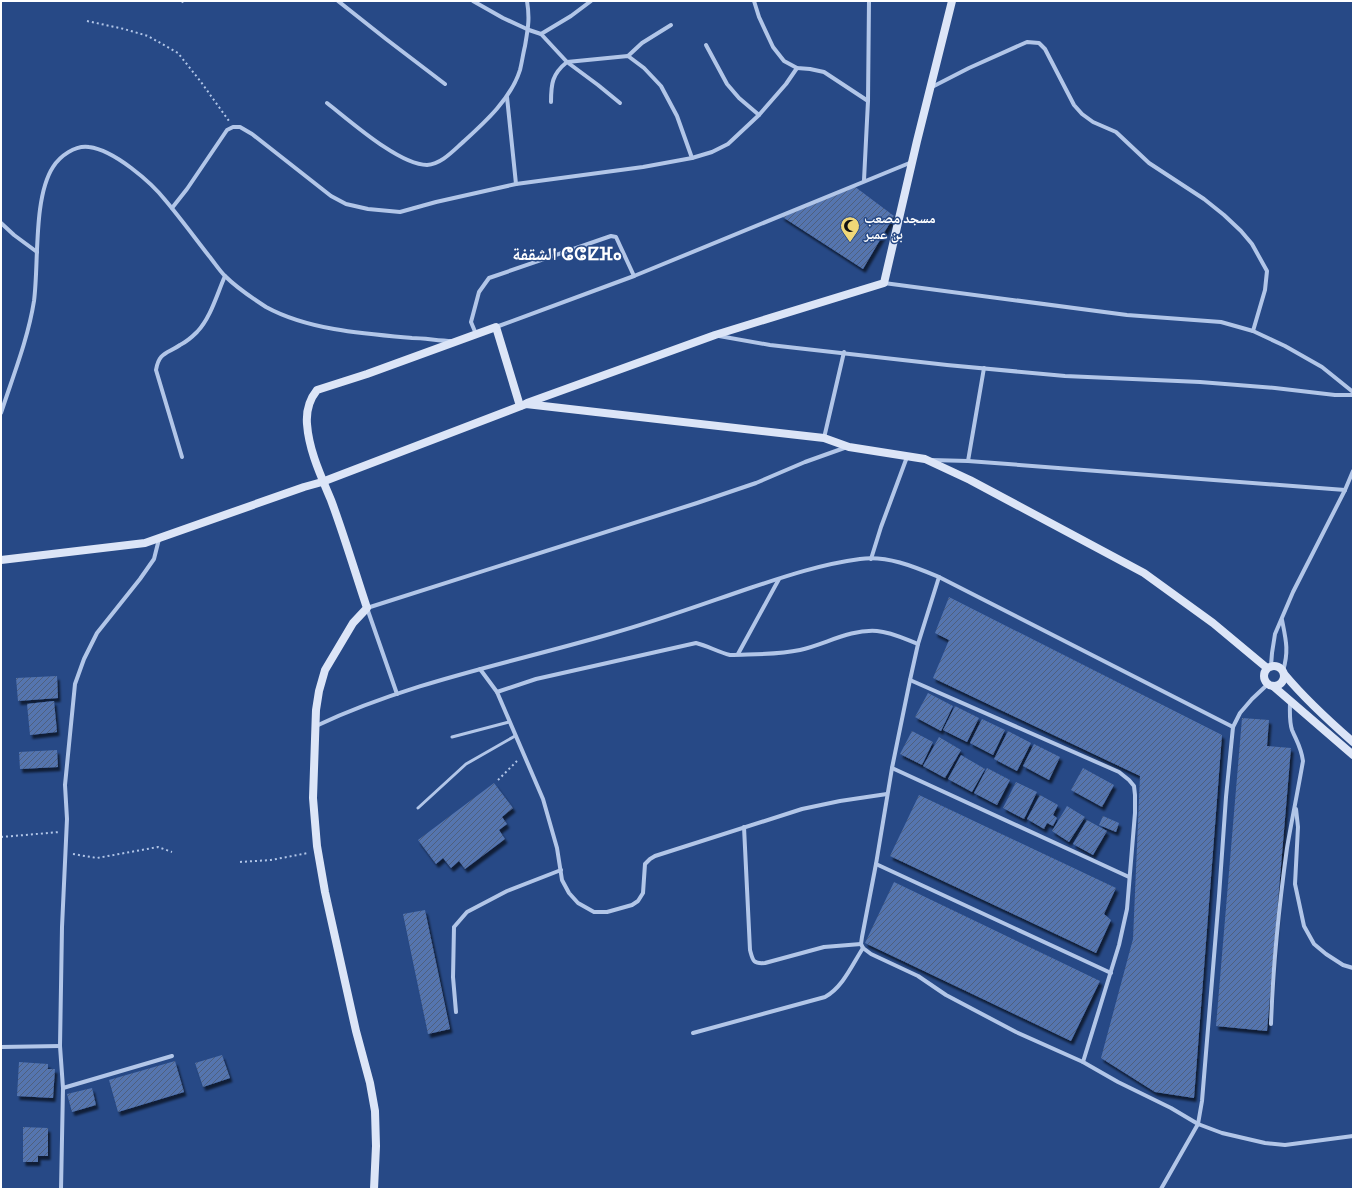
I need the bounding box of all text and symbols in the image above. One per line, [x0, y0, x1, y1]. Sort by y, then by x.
place label: مسجد مصعب بن عمير [863, 210, 936, 243]
mosque icon: مسجد مصعب بن عمير [839, 215, 861, 243]
district label: الشقفة ⵛⵛⵇⴼⴰ [512, 243, 622, 265]

